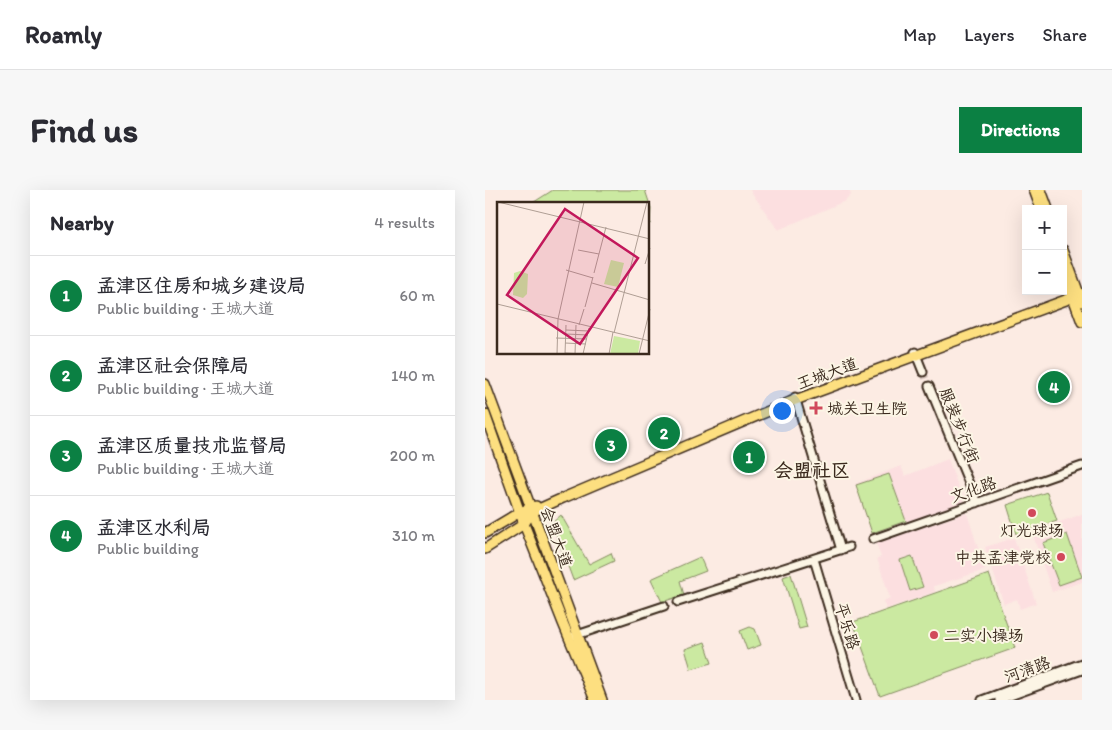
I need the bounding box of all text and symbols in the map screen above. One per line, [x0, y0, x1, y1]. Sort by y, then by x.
text: Roamly [25, 20, 102, 49]
text: Map [903, 24, 936, 46]
text: Layers [964, 24, 1014, 46]
text: Share [1042, 24, 1087, 46]
button: Directions [959, 107, 1082, 153]
text: Find us [30, 109, 138, 151]
inset map [497, 202, 650, 355]
map controls [1022, 205, 1067, 295]
button: + [1022, 205, 1067, 250]
text: Nearby [50, 210, 114, 235]
text: 4 results [374, 213, 435, 232]
button: − [1022, 250, 1067, 295]
text: 孟津区住房和城乡建设局 [97, 274, 306, 297]
text: 1 [62, 286, 70, 305]
text: 60 m [400, 286, 435, 305]
text: Public building · 王城大道 [97, 299, 274, 318]
text: 孟津区社会保障局 [97, 354, 249, 377]
street label: 王城大道 [794, 354, 860, 393]
text: 2 [62, 366, 70, 385]
text: 140 m [391, 366, 435, 385]
pin: 4 [1038, 368, 1070, 406]
text: Public building · 王城大道 [97, 379, 274, 398]
street label: 服装步行街 [936, 385, 983, 466]
your location [769, 398, 795, 424]
place label: 城关卫生院 [827, 399, 907, 418]
marker: 城关卫生院 [809, 401, 823, 415]
pin: 2 [648, 414, 680, 452]
pin: 3 [595, 426, 627, 464]
text: 孟津区质量技术监督局 [97, 434, 287, 457]
pin: 1 [733, 438, 765, 476]
text: 3 [62, 446, 70, 465]
text: 200 m [390, 446, 435, 465]
text: Public building · 王城大道 [97, 459, 274, 478]
district label: 会盟社区 [774, 459, 850, 482]
street label: 文化路 [947, 473, 999, 506]
street label: 会盟大道 [537, 504, 576, 570]
marker: 灯光球场 [1026, 507, 1038, 519]
text: 孟津区水利局 [97, 516, 211, 539]
place label: 灯光球场 [1000, 521, 1064, 540]
text: 4 [61, 526, 71, 545]
text: 310 m [392, 526, 435, 545]
text: Public building [97, 539, 199, 558]
place label: 中共孟津党校 [955, 548, 1051, 567]
marker: 中共孟津党校 [1055, 551, 1067, 563]
street label: 平乐路 [831, 600, 864, 652]
place label: 二实小操场 [944, 626, 1024, 645]
marker: 二实小操场 [928, 629, 940, 641]
street label: 河清路 [1001, 652, 1053, 687]

